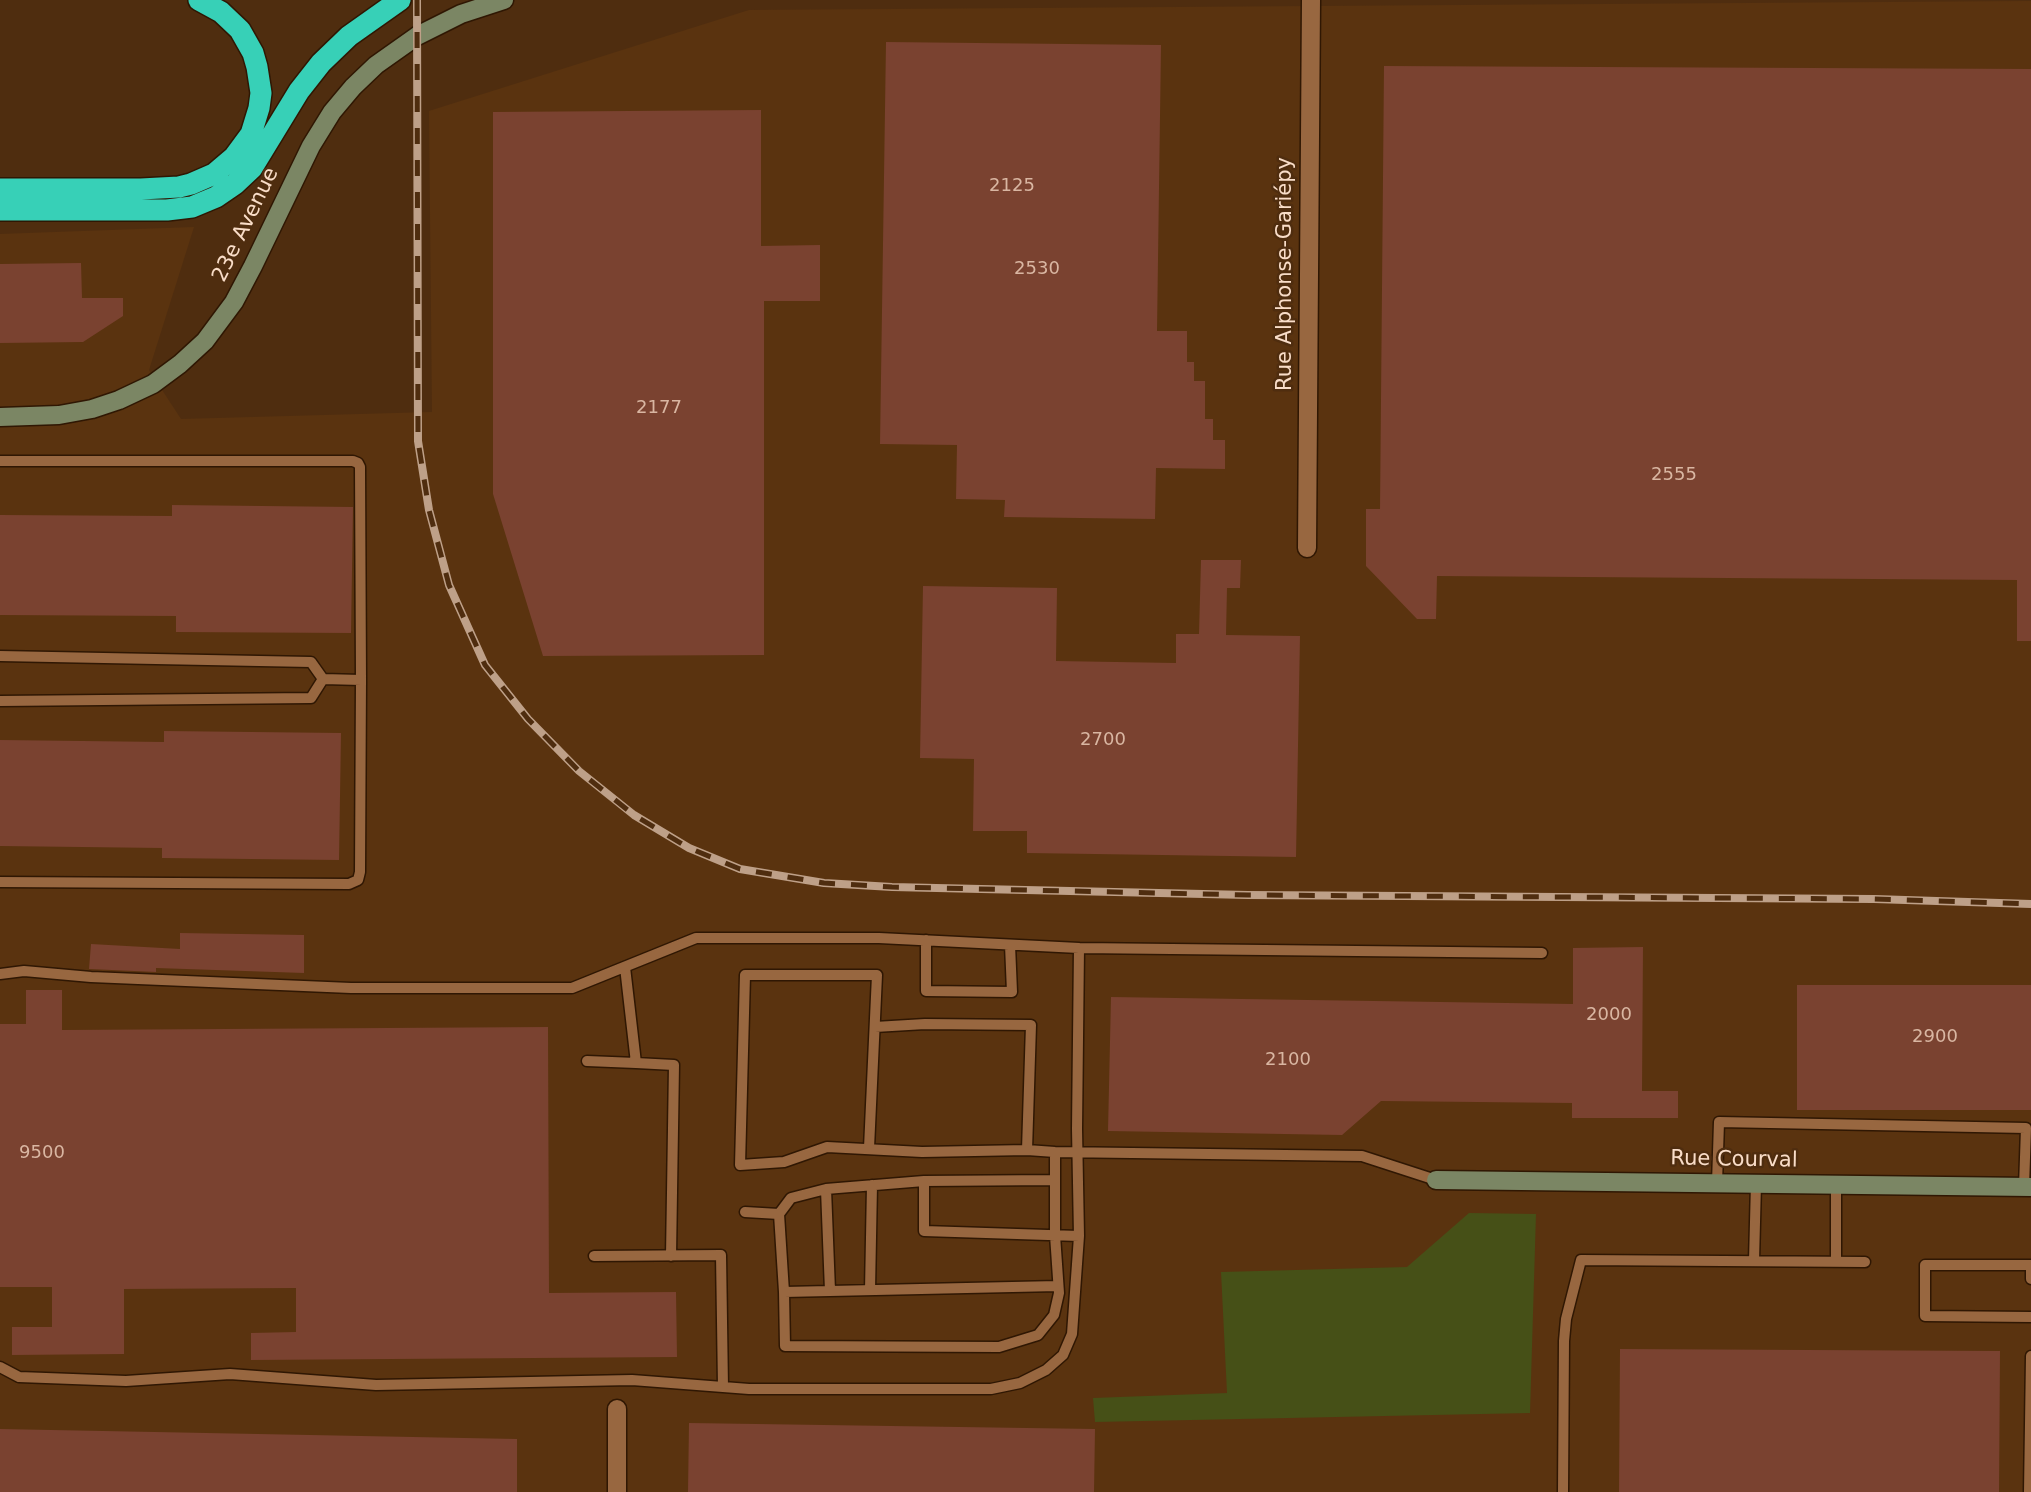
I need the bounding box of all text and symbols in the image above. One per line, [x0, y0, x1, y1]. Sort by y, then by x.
street label: Rue Alphonse-Gariépy [1273, 157, 1299, 391]
street label: 23e Avenue [207, 164, 285, 286]
house number: 2125 [989, 175, 1035, 197]
house number: 2530 [1014, 258, 1060, 280]
house number: 2177 [636, 397, 682, 419]
house number: 2555 [1651, 464, 1697, 486]
house number: 2700 [1080, 729, 1126, 751]
house number: 2000 [1586, 1004, 1632, 1026]
house number: 2900 [1912, 1026, 1958, 1048]
house number: 2100 [1265, 1049, 1311, 1071]
house number: 9500 [19, 1142, 65, 1164]
street label: Rue Courval [1670, 1146, 1798, 1174]

